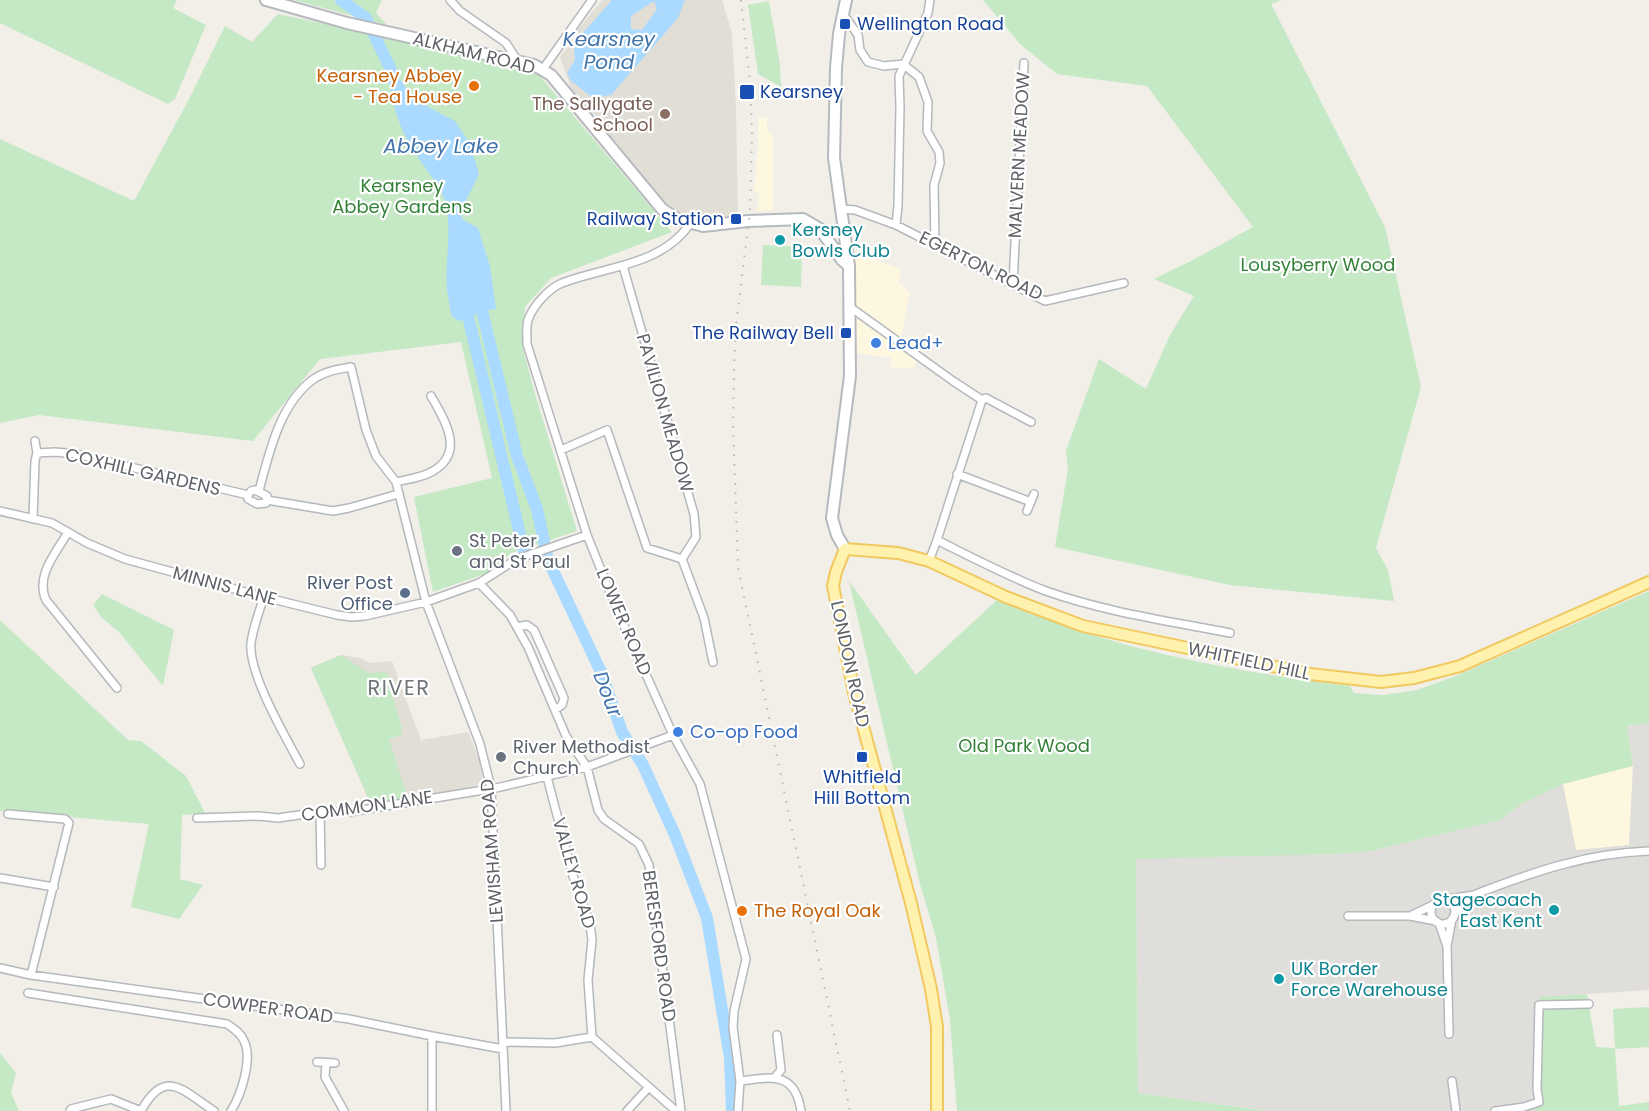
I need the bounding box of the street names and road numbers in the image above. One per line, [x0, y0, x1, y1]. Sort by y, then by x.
street label: ALKHAM ROAD [410, 25, 538, 80]
street label: MALVERN MEADOW [1002, 71, 1035, 239]
street label: EGERTON ROAD [915, 225, 1047, 306]
street label: PAVILION MEADOW [631, 330, 700, 496]
street label: COXHILL GARDENS [63, 441, 223, 502]
street label: MINNIS LANE [170, 560, 280, 611]
street label: LOWER ROAD [591, 564, 658, 679]
street label: LONDON ROAD [825, 598, 876, 730]
street label: WHITFIELD HILL [1186, 635, 1313, 686]
street label: LEWISHAM ROAD [474, 778, 509, 924]
street label: COMMON LANE [300, 784, 434, 827]
street label: VALLEY ROAD [547, 814, 602, 931]
street label: BERESFORD ROAD [636, 869, 682, 1023]
street label: COWPER ROAD [201, 986, 335, 1029]

